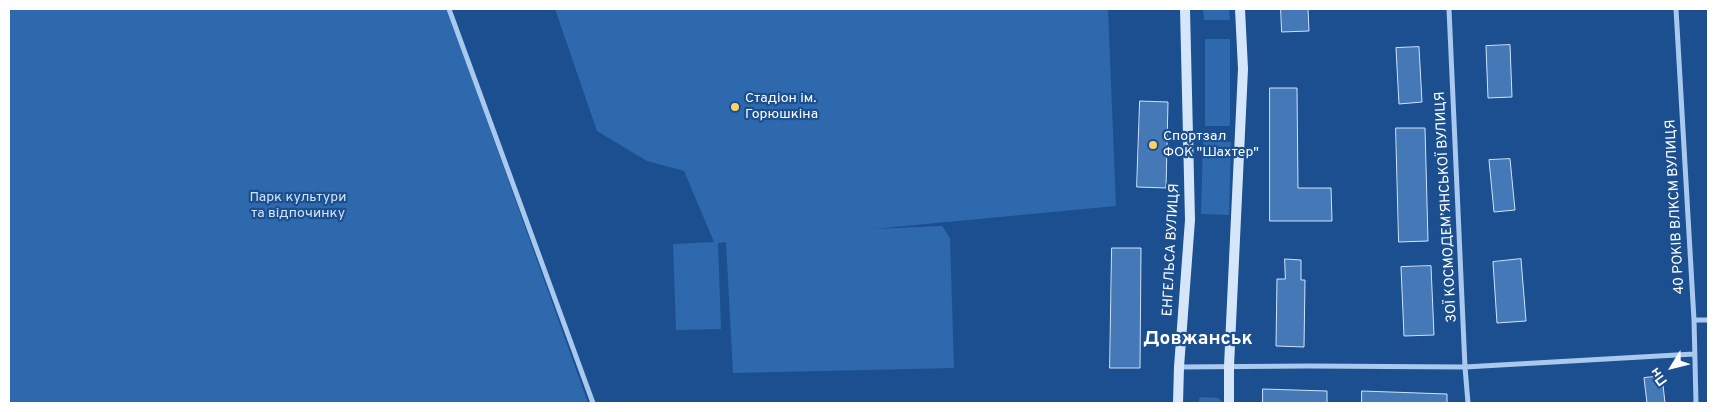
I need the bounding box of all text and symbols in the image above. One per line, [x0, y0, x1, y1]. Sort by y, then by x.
place label: Стадіон ім. Горюшкіна [745, 91, 818, 124]
street label: ЗОЇ КОСМОДЕМ’ЯНСЬКОЇ ВУЛИЦЯ [1433, 91, 1461, 323]
marker: Стадіон ім. Горюшкіна [729, 101, 741, 113]
street label: 40 РОКІВ ВЛКСМ ВУЛИЦЯ [1663, 119, 1689, 295]
place label: Спортзал ФОК "Шахтер" [1163, 129, 1259, 162]
marker: Спортзал ФОК "Шахтер" [1147, 139, 1159, 151]
street label: ЕНГЕЛЬСА ВУЛИЦЯ [1160, 183, 1184, 317]
park label: Парк культури та відпочинку [249, 190, 347, 222]
district label: Довжанськ [1143, 329, 1253, 351]
north arrow [1647, 342, 1697, 392]
text: Пн [1647, 363, 1672, 389]

